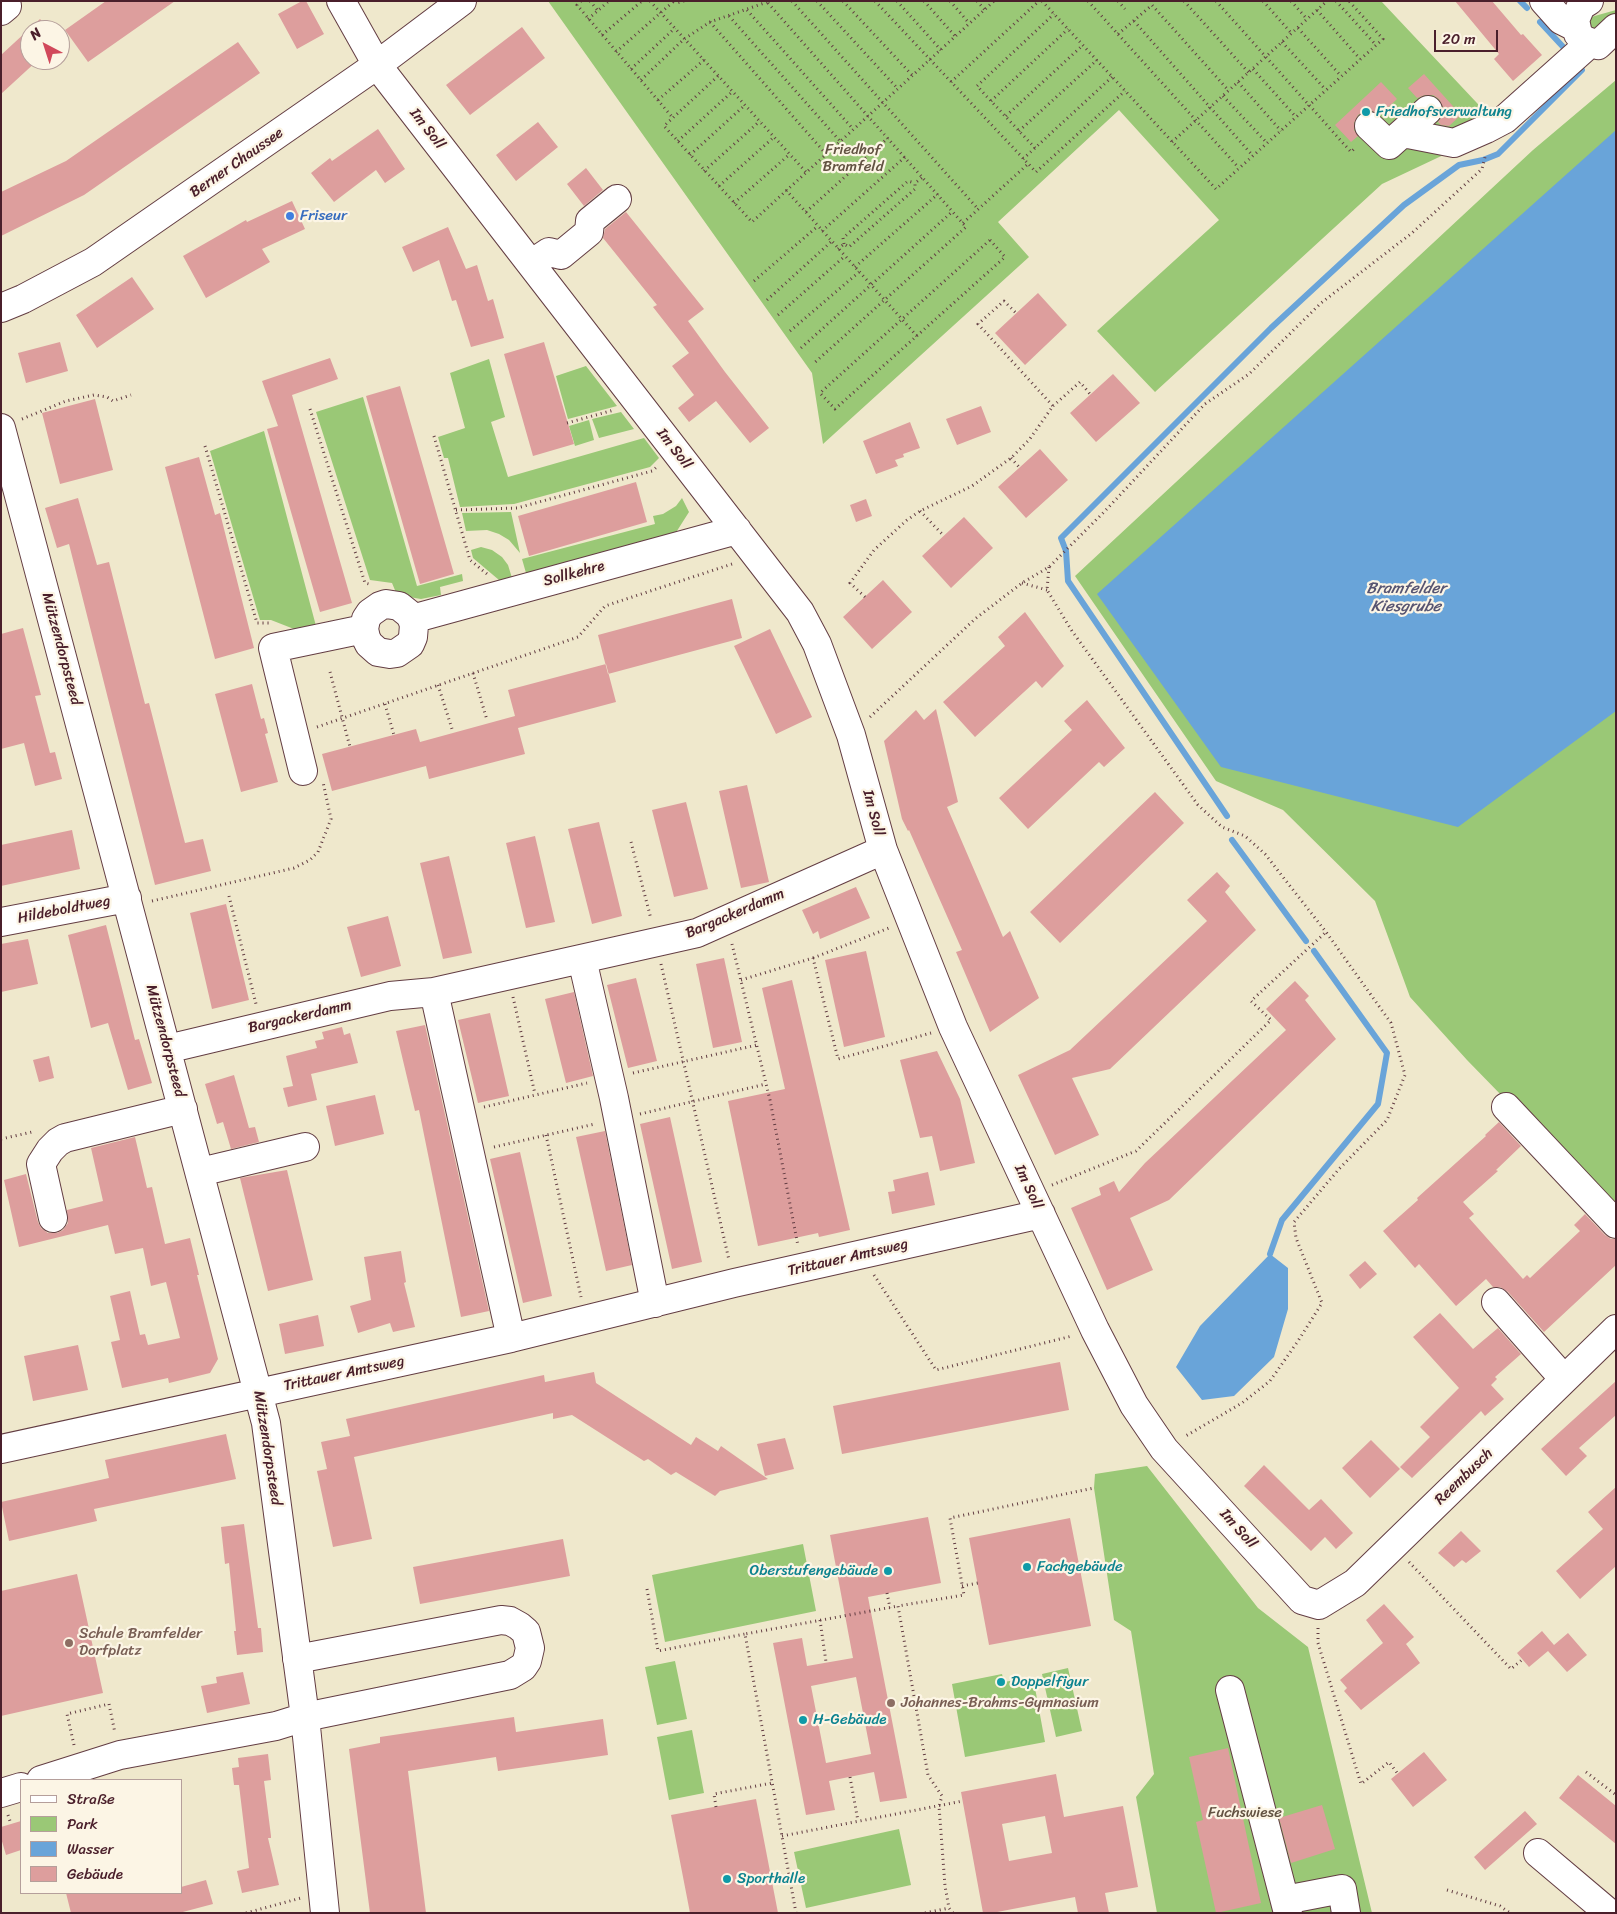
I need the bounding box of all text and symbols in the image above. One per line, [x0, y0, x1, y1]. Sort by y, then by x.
north arrow [20, 20, 70, 70]
scale bar [1437, 20, 1501, 52]
text: N [24, 21, 47, 47]
text: 20 m [1442, 26, 1476, 52]
place label: Friedhofsverwaltung [1376, 103, 1512, 121]
street label: Im Soll [405, 105, 449, 153]
marker: Friedhofsverwaltung [1360, 106, 1372, 118]
street label: Berner Chaussee [187, 124, 287, 202]
park label: Friedhof Bramfeld [822, 141, 884, 176]
place label: Friseur [300, 207, 347, 225]
marker: Friseur [284, 210, 296, 222]
street label: Im Soll [652, 425, 696, 473]
street label: Sollkehre [541, 557, 607, 591]
water label: Bramfelder Kiesgrube [1366, 579, 1446, 617]
street label: Mützendorpsteed [37, 591, 85, 707]
street label: Im Soll [858, 788, 888, 838]
street label: Bargackerdamm [683, 885, 787, 943]
street label: Hildeboldtweg [16, 892, 112, 928]
street label: Mützendorpsteed [141, 983, 189, 1099]
street label: Bargackerdamm [247, 996, 353, 1038]
street label: Im Soll [1010, 1162, 1046, 1212]
street label: Trittauer Amtsweg [786, 1235, 910, 1281]
street label: Trittauer Amtsweg [282, 1352, 406, 1396]
street label: Mützendorpsteed [249, 1389, 285, 1507]
street label: Reembusch [1431, 1445, 1497, 1509]
street label: Im Soll [1216, 1506, 1260, 1552]
place label: Fachgebäude [1037, 1558, 1123, 1576]
marker: Fachgebäude [1021, 1561, 1033, 1573]
place label: Oberstufengebäude [750, 1562, 878, 1580]
marker: Oberstufengebäude [882, 1565, 894, 1577]
place label: Schule Bramfelder Dorfplatz [79, 1625, 202, 1660]
marker: Schule Bramfelder Dorfplatz [63, 1637, 75, 1649]
place label: Doppelfigur [1011, 1673, 1088, 1691]
marker: Doppelfigur [995, 1676, 1007, 1688]
place label: Johannes-Brahms-Gymnasium [901, 1694, 1099, 1712]
marker: Johannes-Brahms-Gymnasium [885, 1697, 897, 1709]
place label: H-Gebäude [813, 1711, 887, 1729]
marker: H-Gebäude [797, 1714, 809, 1726]
legend [20, 1779, 182, 1894]
text: Straße [67, 1786, 115, 1812]
park label: Fuchswiese [1208, 1804, 1282, 1822]
text: Park [67, 1811, 98, 1837]
text: Wasser [67, 1836, 114, 1862]
text: Gebäude [67, 1861, 123, 1887]
place label: Sporthalle [737, 1870, 805, 1888]
marker: Sporthalle [721, 1873, 733, 1885]

